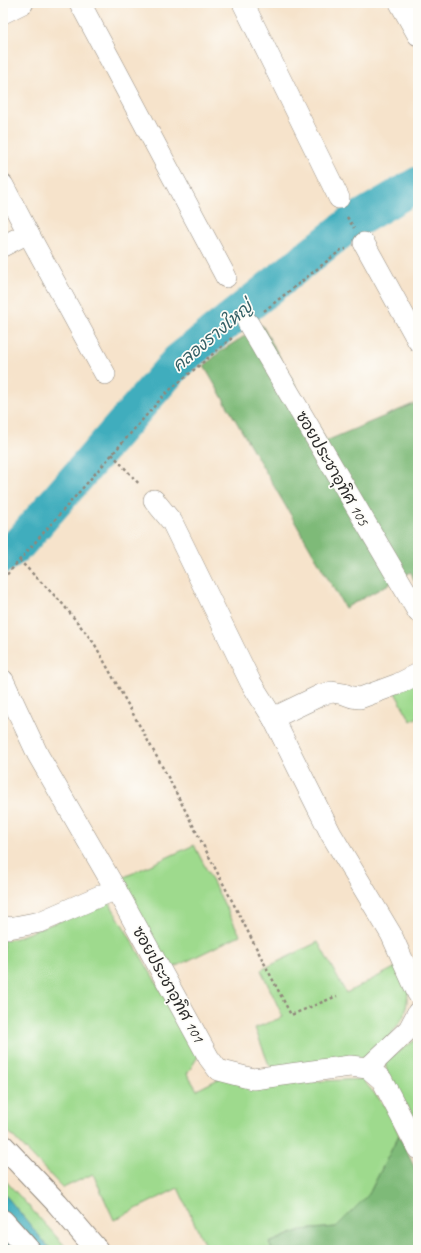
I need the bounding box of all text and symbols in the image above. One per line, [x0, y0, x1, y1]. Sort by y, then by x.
water label: คลองรางใหญ่ [167, 294, 259, 376]
street label: ซอยประชาอุทิศ 105 [289, 407, 374, 531]
street label: ซอยประชาอุทิศ 101 [126, 922, 210, 1048]

